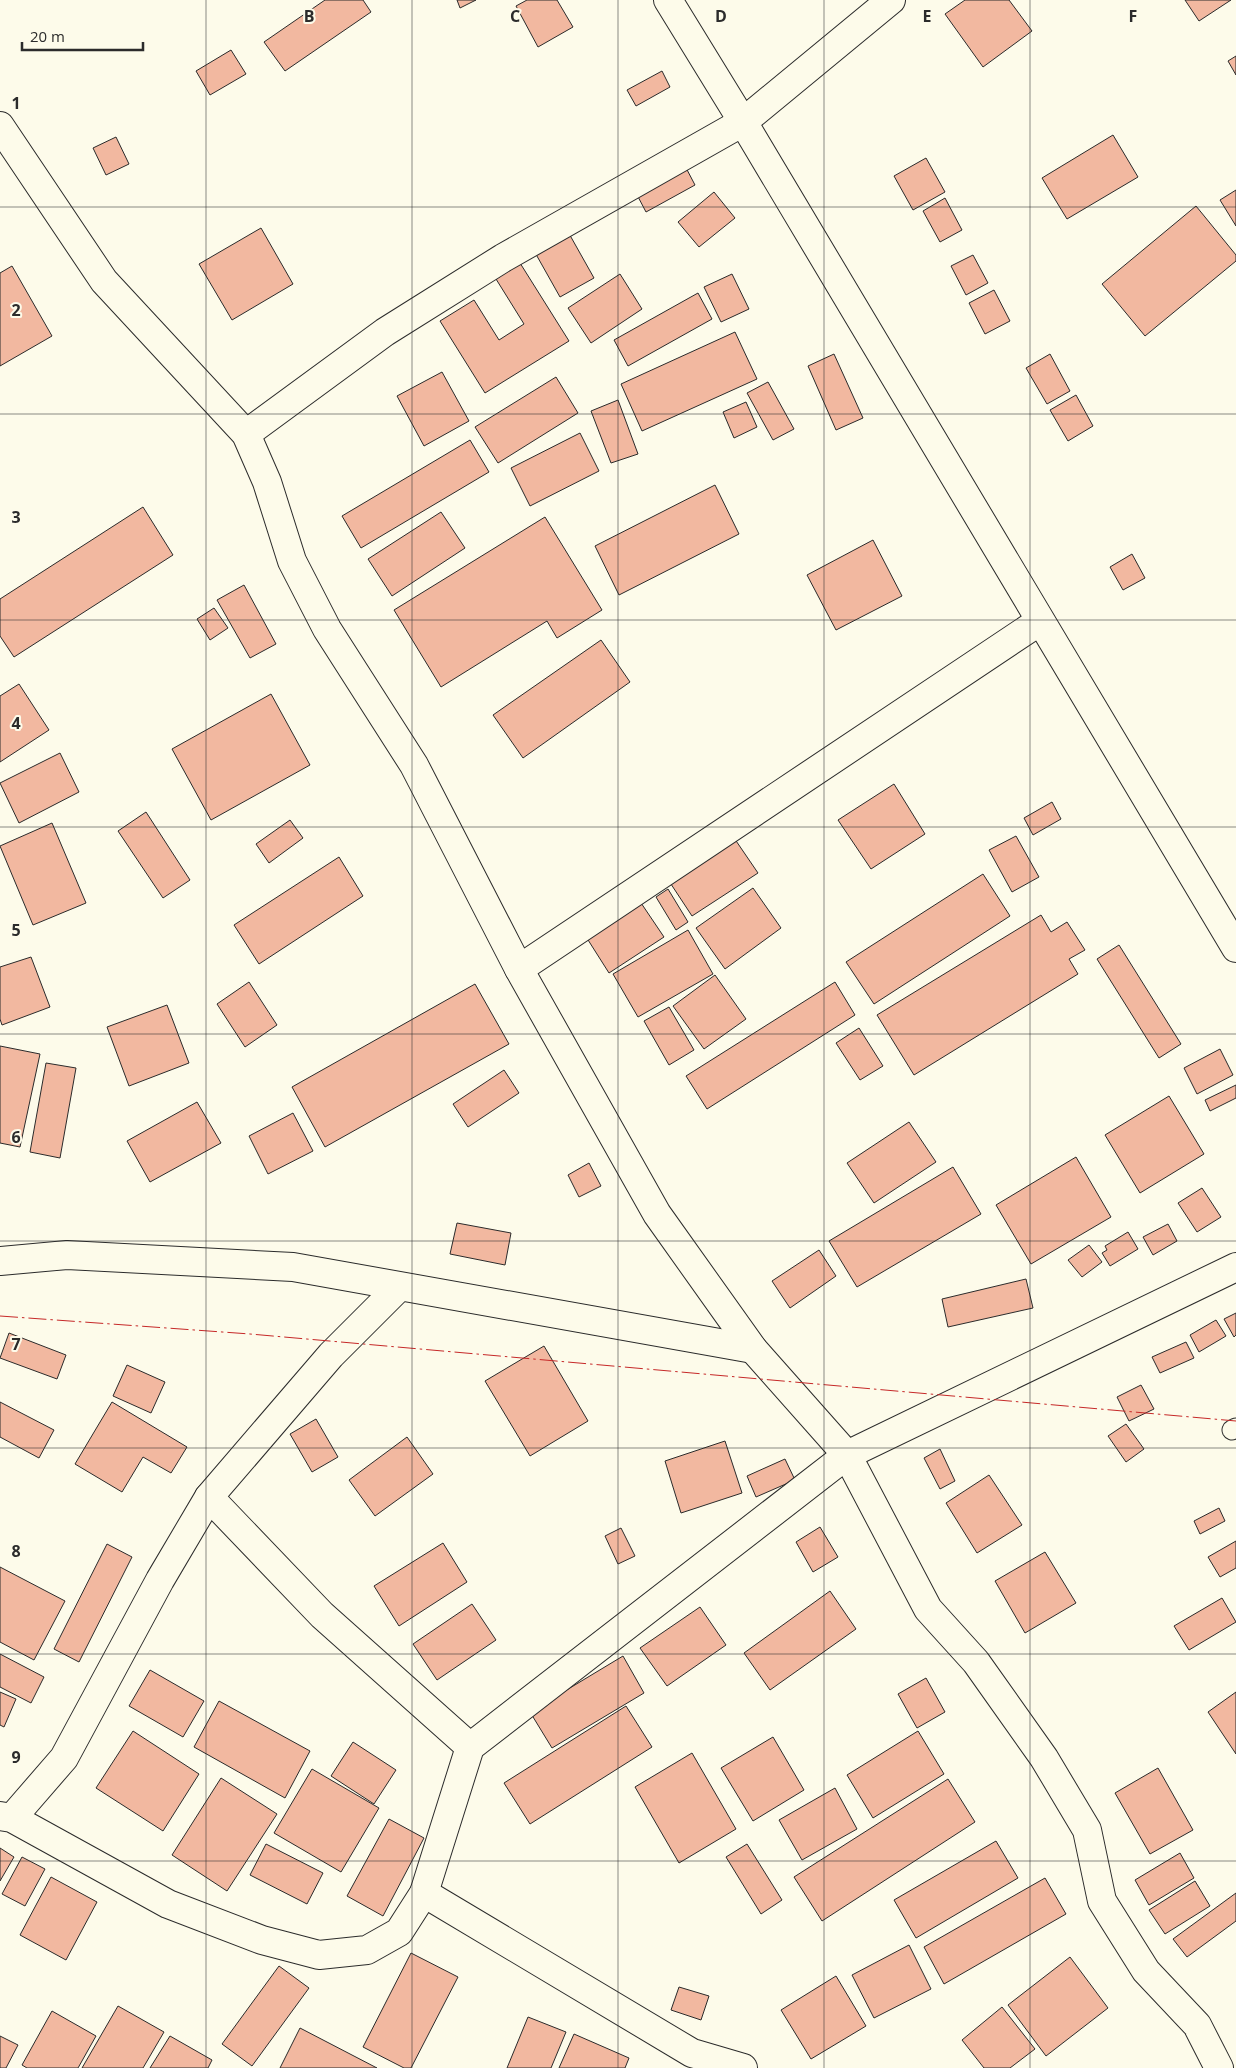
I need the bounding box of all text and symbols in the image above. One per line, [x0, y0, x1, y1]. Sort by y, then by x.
text: B [304, 5, 314, 27]
text: C [510, 5, 520, 27]
text: D [715, 5, 727, 27]
text: E [923, 5, 932, 27]
text: F [1129, 5, 1137, 27]
scale bar [22, 20, 144, 52]
text: 20 m [30, 26, 65, 46]
text: 1 [11, 92, 21, 114]
text: 2 [11, 299, 21, 321]
text: 3 [11, 506, 21, 528]
text: 4 [11, 712, 21, 734]
text: 5 [11, 919, 21, 941]
text: 6 [11, 1126, 21, 1148]
text: 7 [11, 1333, 21, 1355]
text: 8 [11, 1540, 21, 1562]
text: 9 [11, 1746, 21, 1768]

